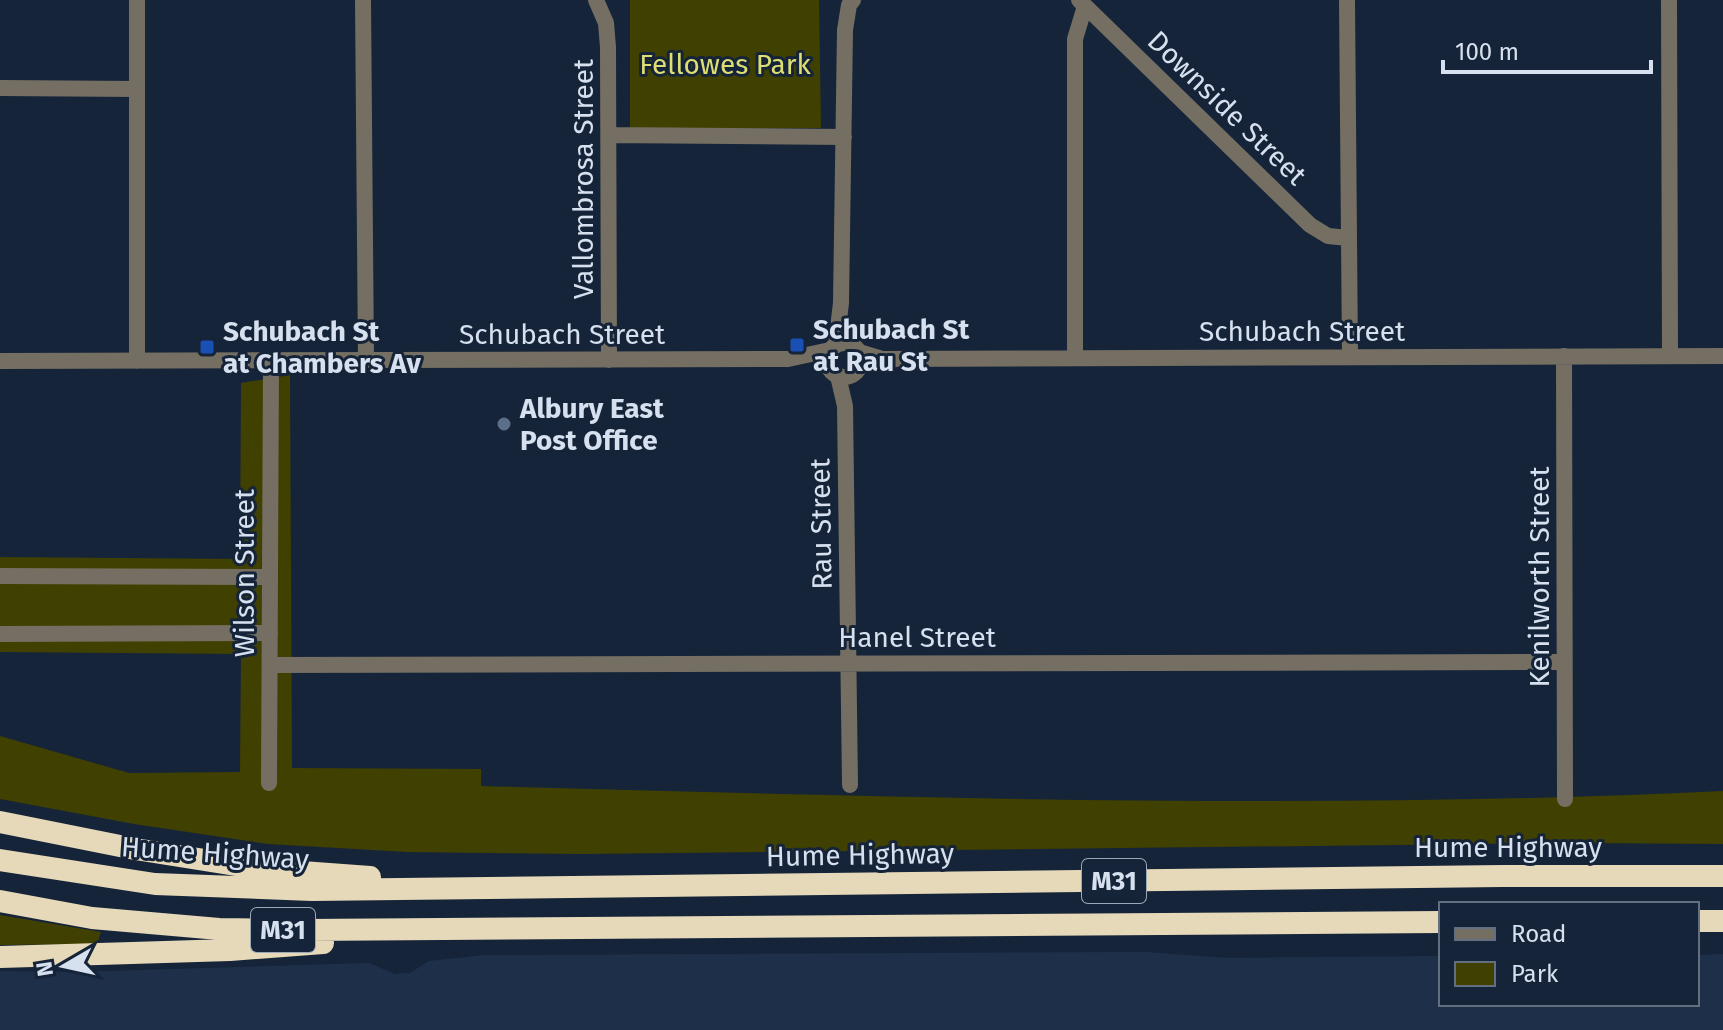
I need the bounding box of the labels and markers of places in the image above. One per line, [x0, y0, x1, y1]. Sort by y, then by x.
place label: Schubach St at Rau St [813, 313, 971, 378]
place label: Schubach St at Chambers Av [223, 315, 422, 380]
marker: Schubach St at Rau St [788, 336, 806, 354]
marker: Schubach St at Chambers Av [198, 338, 216, 356]
place label: Albury East Post Office [519, 392, 665, 457]
marker: Albury East Post Office [495, 415, 513, 433]

